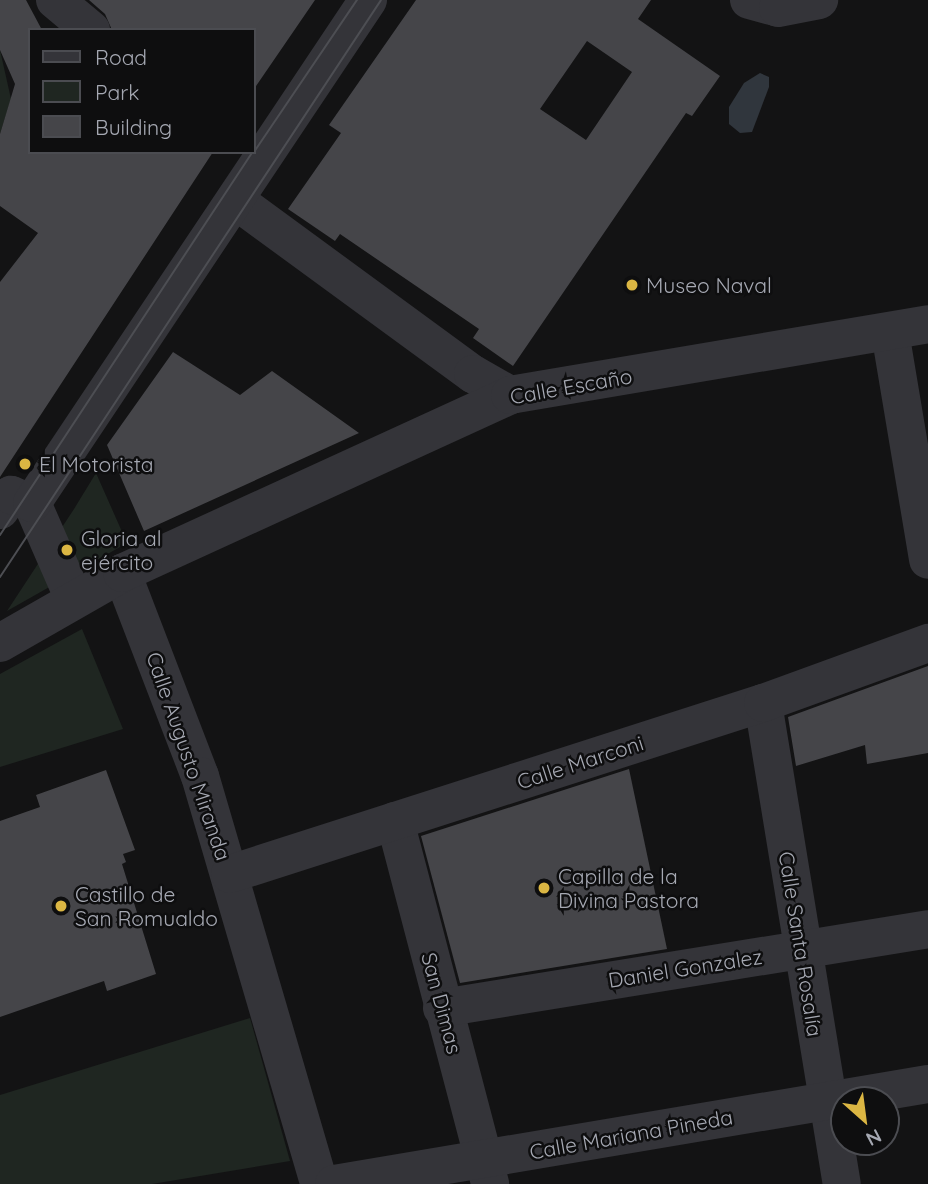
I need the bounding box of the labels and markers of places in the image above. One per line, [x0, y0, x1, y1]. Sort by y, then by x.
place label: Museo Naval [646, 272, 772, 298]
marker: Museo Naval [624, 277, 640, 293]
place label: El Motorista [39, 451, 154, 477]
marker: El Motorista [17, 456, 33, 472]
place label: Gloria al ejército [81, 525, 161, 575]
marker: Gloria al ejército [59, 542, 75, 558]
place label: Capilla de la Divina Pastora [558, 863, 699, 913]
marker: Capilla de la Divina Pastora [536, 880, 552, 896]
place label: Castillo de San Romualdo [75, 881, 218, 931]
marker: Castillo de San Romualdo [53, 898, 69, 914]

